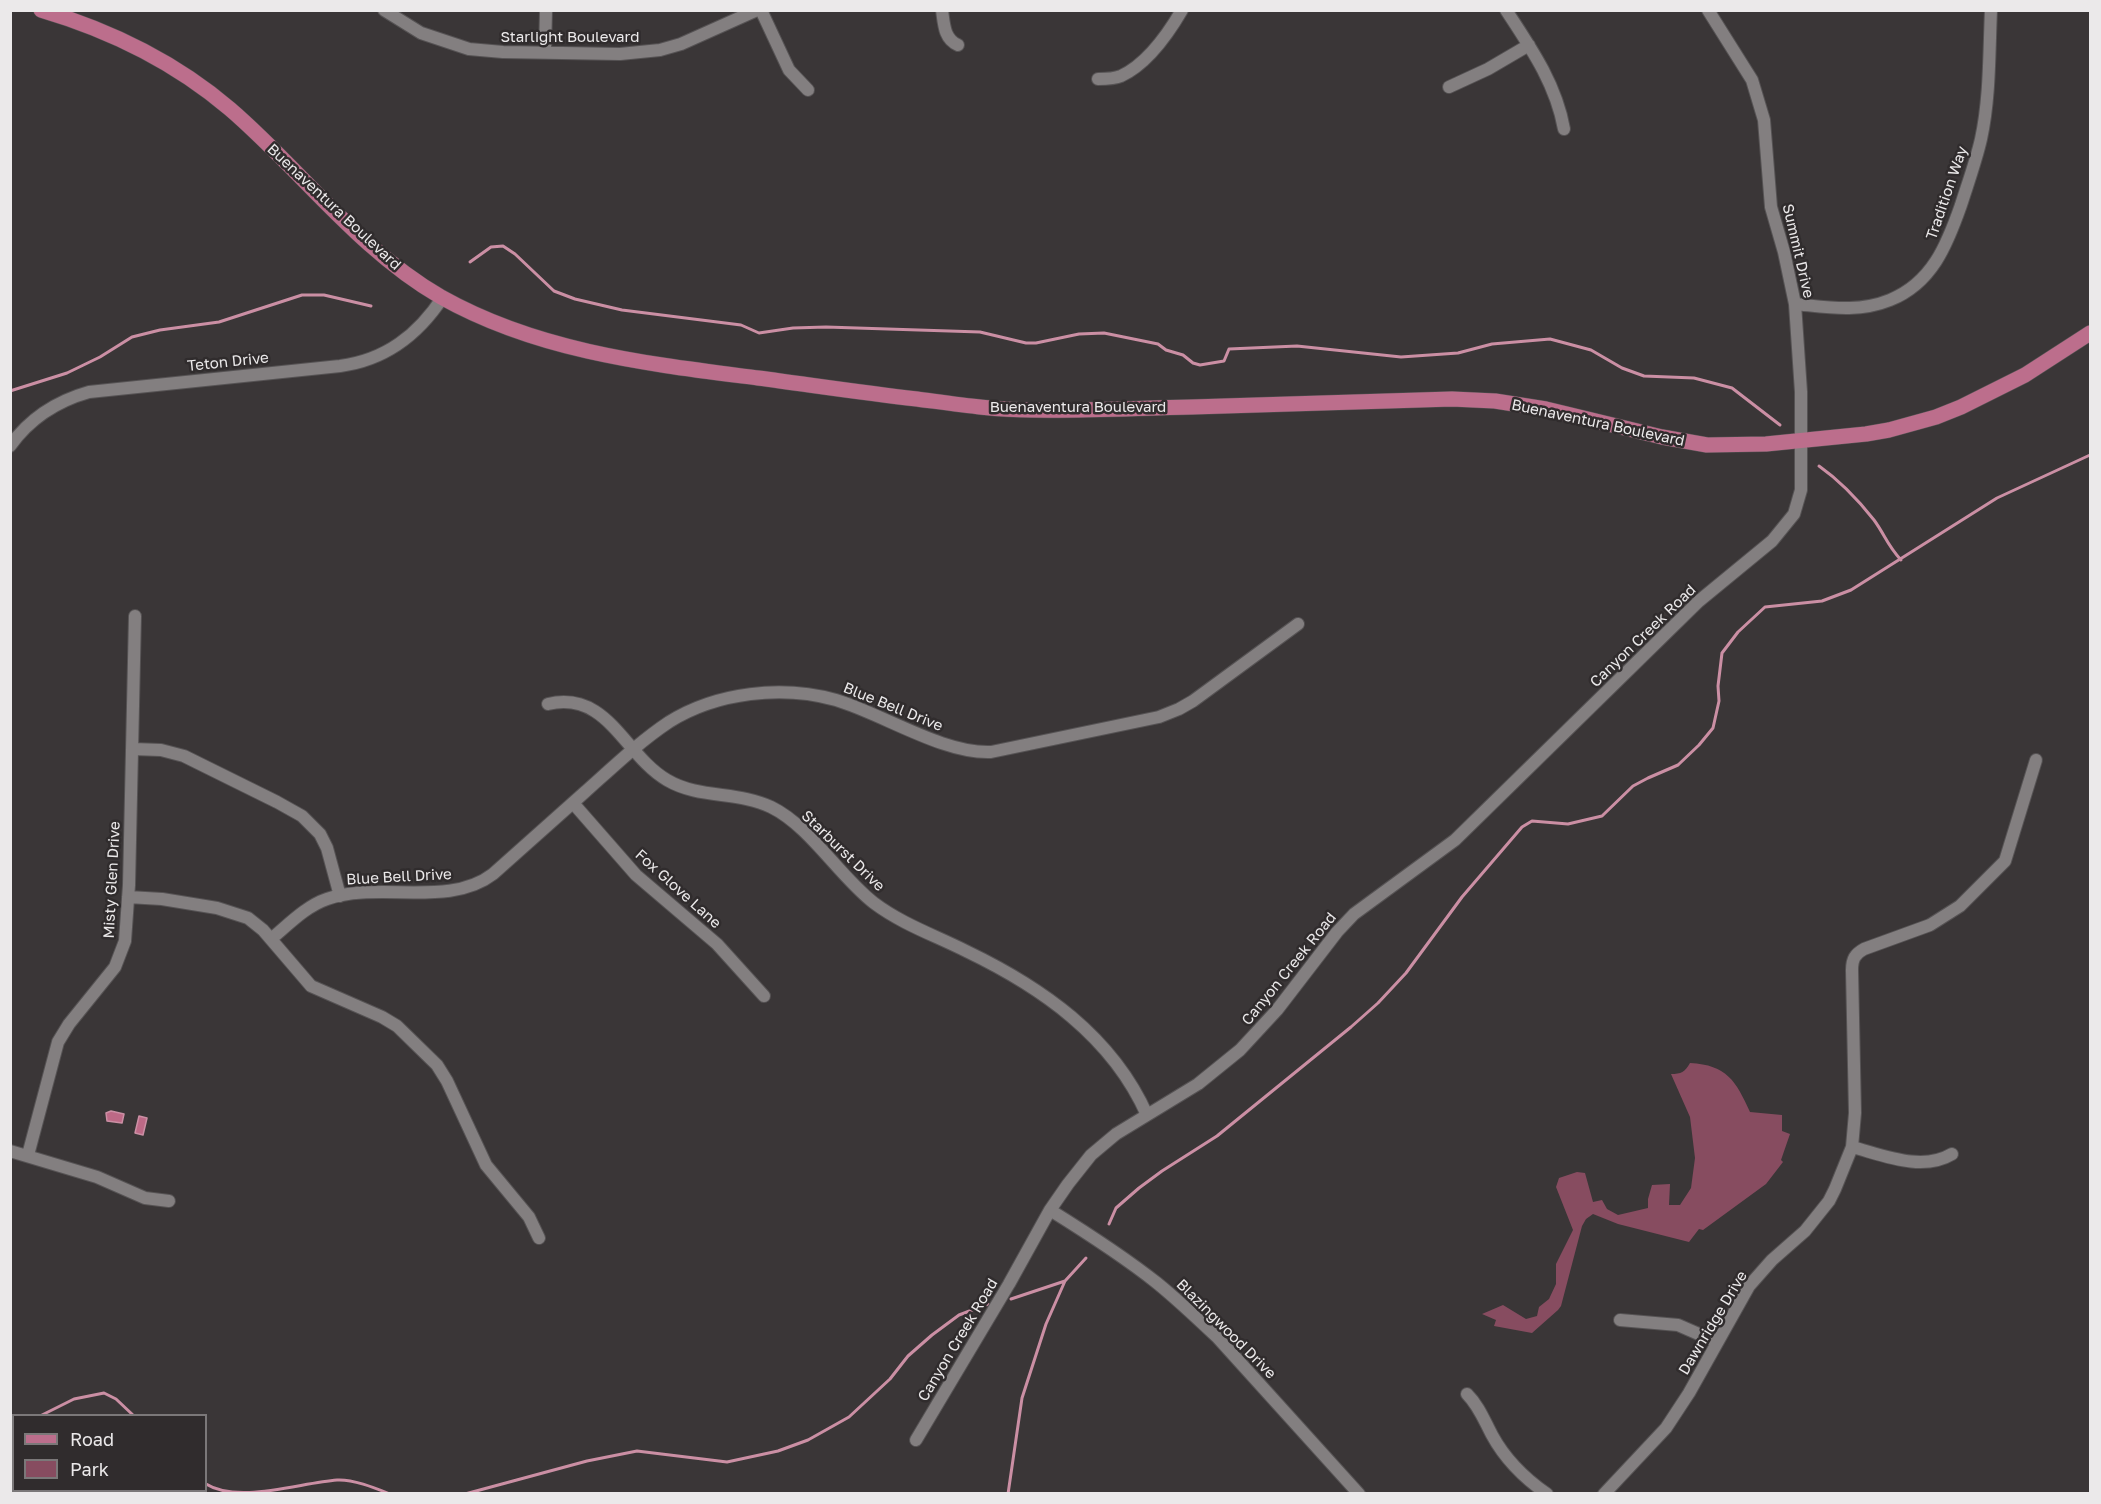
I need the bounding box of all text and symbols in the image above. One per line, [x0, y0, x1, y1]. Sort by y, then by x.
street label: Starlight Boulevard [500, 28, 640, 46]
street label: Buenaventura Boulevard [263, 140, 405, 274]
street label: Tradition Way [1923, 144, 1971, 242]
street label: Summit Drive [1778, 202, 1818, 300]
street label: Teton Drive [186, 349, 270, 375]
street label: Buenaventura Boulevard [1510, 396, 1686, 450]
street label: Buenaventura Boulevard [990, 398, 1166, 416]
street label: Canyon Creek Road [1586, 581, 1700, 691]
street label: Blue Bell Drive [841, 679, 945, 735]
street label: Starburst Drive [798, 807, 888, 895]
street label: Misty Glen Drive [100, 821, 124, 939]
street label: Fox Glove Lane [631, 846, 725, 932]
street label: Blue Bell Drive [346, 865, 452, 889]
street label: Canyon Creek Road [1238, 909, 1340, 1029]
street label: Dawnridge Drive [1675, 1268, 1751, 1378]
street label: Canyon Creek Road [914, 1275, 1002, 1405]
street label: Blazingwood Drive [1172, 1275, 1280, 1383]
legend [12, 1414, 207, 1492]
text: Road [70, 1428, 114, 1450]
text: Park [70, 1458, 109, 1480]

